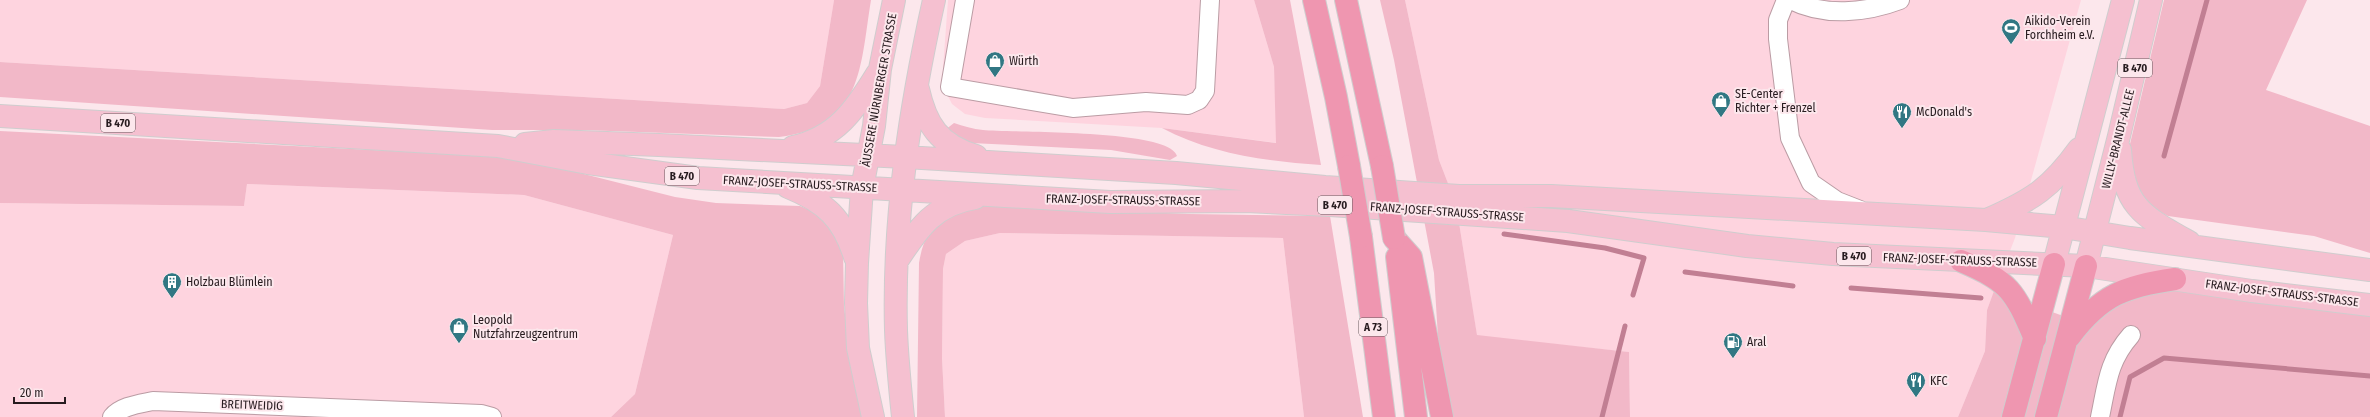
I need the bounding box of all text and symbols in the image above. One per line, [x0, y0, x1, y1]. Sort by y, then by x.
street label: ÄUSSERE NÜRNBERGER STRASSE [857, 11, 899, 168]
place label: Aikido-Verein Forchheim e.V. [2025, 14, 2095, 42]
sports icon: Aikido-Verein Forchheim e.V. [2000, 17, 2022, 45]
shop icon: Würth [984, 50, 1006, 78]
place label: Würth [1009, 54, 1039, 68]
road number: B 470 [2118, 59, 2152, 77]
place label: SE-Center Richter + Frenzel [1735, 87, 1816, 115]
street label: WILLY-BRANDT-ALLEE [2099, 87, 2137, 190]
shop icon: SE-Center Richter + Frenzel [1710, 90, 1732, 118]
restaurant icon: McDonald's [1891, 101, 1913, 129]
place label: McDonald's [1916, 105, 1972, 119]
road number: B 470 [101, 114, 135, 132]
road number: B 470 [665, 167, 699, 185]
street label: FRANZ-JOSEF-STRAUSS-STRASSE [723, 173, 878, 195]
street label: FRANZ-JOSEF-STRAUSS-STRASSE [1046, 192, 1201, 208]
road number: B 470 [1318, 196, 1352, 214]
street label: FRANZ-JOSEF-STRAUSS-STRASSE [1370, 200, 1525, 224]
road number: B 470 [1837, 247, 1871, 265]
street label: FRANZ-JOSEF-STRAUSS-STRASSE [1883, 250, 2038, 270]
building icon: Holzbau Blümlein [161, 271, 183, 299]
place label: Holzbau Blümlein [186, 275, 273, 289]
street label: FRANZ-JOSEF-STRAUSS-STRASSE [2205, 277, 2360, 309]
place label: Leopold Nutzfahrzeugzentrum [473, 313, 578, 341]
shop icon: Leopold Nutzfahrzeugzentrum [448, 316, 470, 344]
road number: A 73 [1359, 318, 1387, 336]
fuel station icon: Aral [1722, 331, 1744, 359]
place label: Aral [1747, 335, 1766, 349]
restaurant icon: KFC [1905, 370, 1927, 398]
place label: KFC [1930, 374, 1948, 388]
scale bar [14, 379, 65, 405]
text: 20 m [20, 386, 44, 400]
street label: BREITWEIDIG [221, 397, 283, 413]

